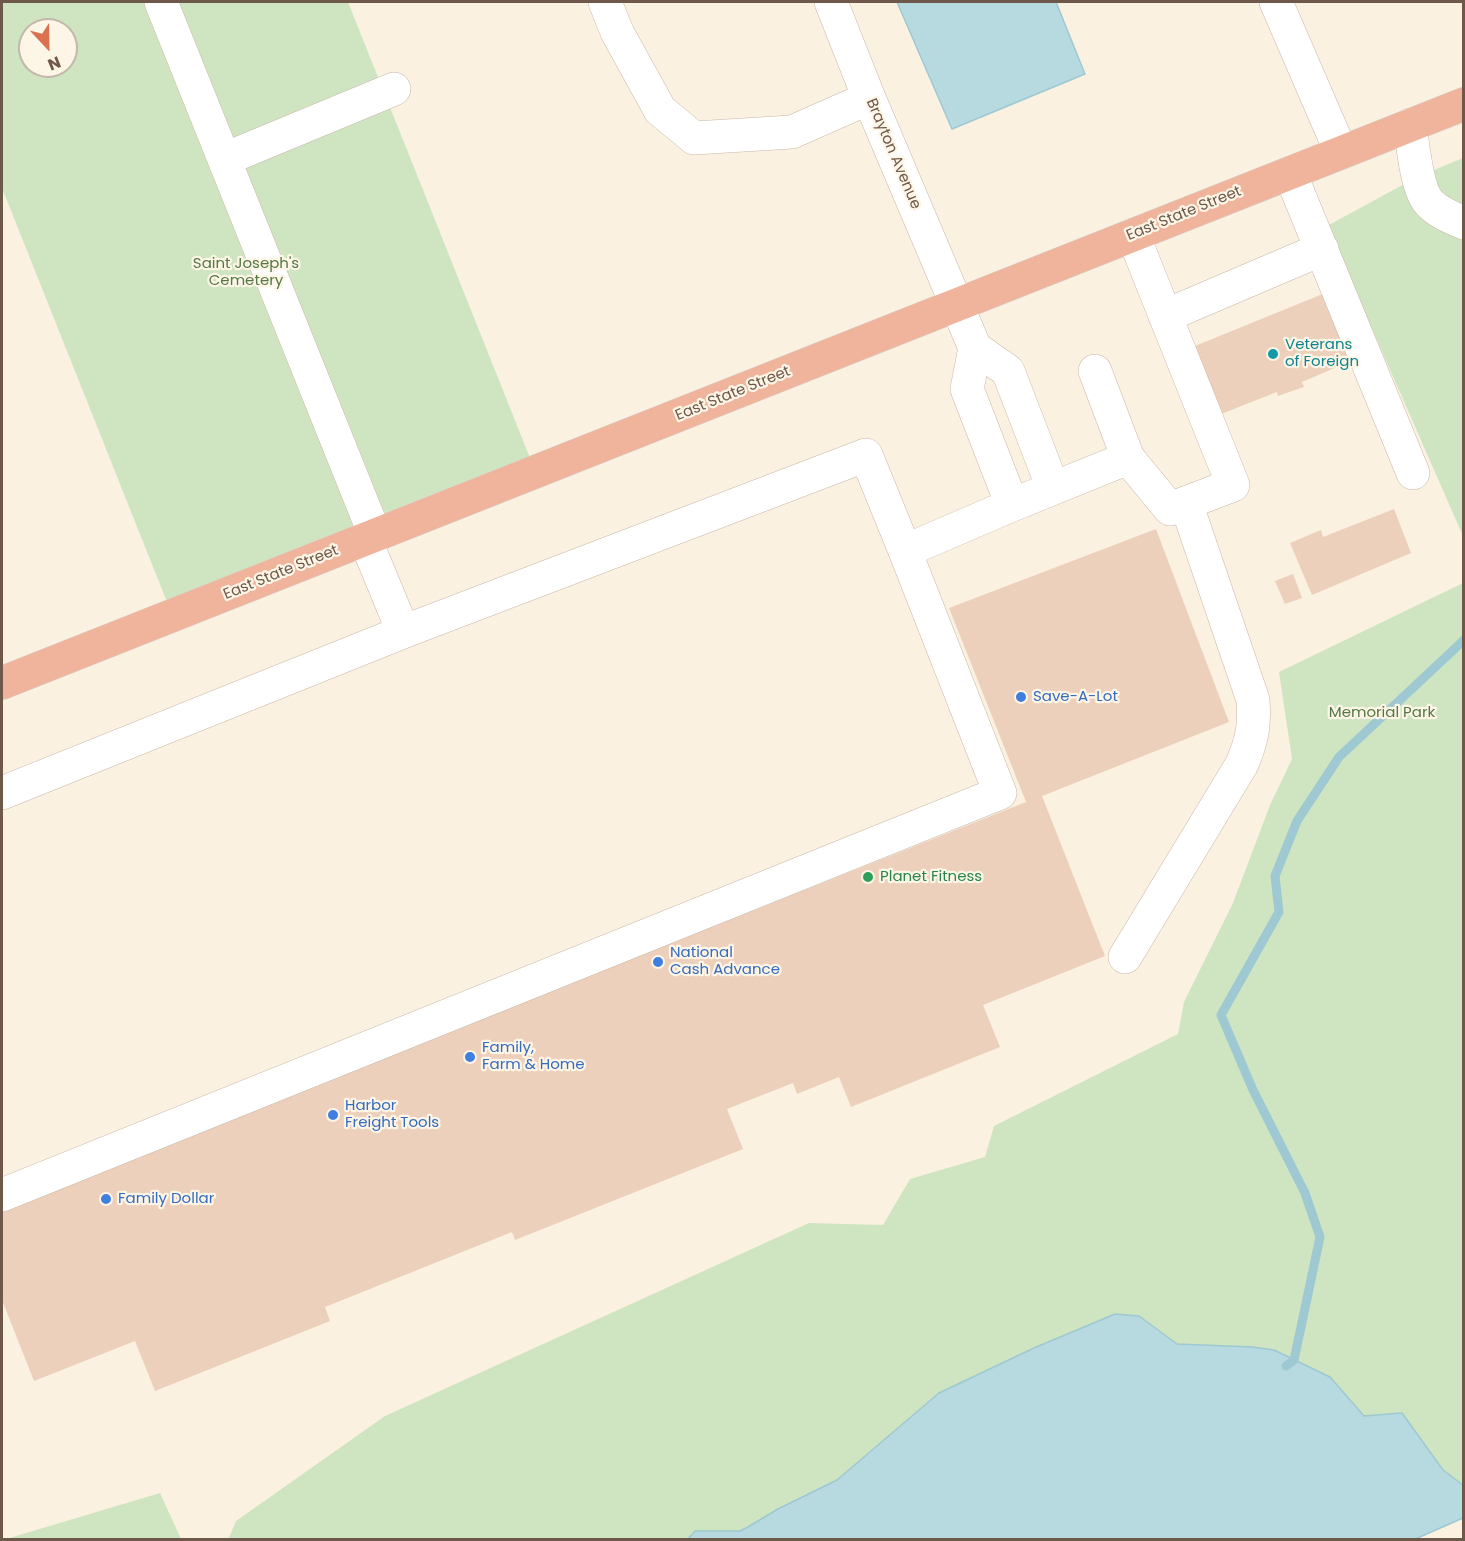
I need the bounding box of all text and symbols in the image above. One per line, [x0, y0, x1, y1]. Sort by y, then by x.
north arrow [18, 18, 78, 78]
text: N [44, 50, 64, 76]
street label: Brayton Avenue [862, 96, 924, 212]
street label: East State Street [1124, 183, 1244, 245]
park label: Saint Joseph's Cemetery [193, 255, 299, 290]
place label: Veterans of Foreign [1285, 336, 1359, 371]
marker: Veterans of Foreign [1266, 347, 1280, 361]
street label: East State Street [673, 363, 793, 425]
street label: East State Street [221, 542, 341, 604]
place label: Save-A-Lot [1033, 688, 1118, 706]
marker: Save-A-Lot [1014, 690, 1028, 704]
park label: Memorial Park [1329, 704, 1435, 722]
place label: Planet Fitness [880, 868, 982, 886]
marker: Planet Fitness [861, 870, 875, 884]
place label: National Cash Advance [670, 944, 780, 979]
marker: National Cash Advance [651, 955, 665, 969]
place label: Family, Farm & Home [482, 1039, 585, 1074]
marker: Family, Farm & Home [463, 1050, 477, 1064]
place label: Harbor Freight Tools [345, 1097, 439, 1132]
marker: Harbor Freight Tools [326, 1108, 340, 1122]
place label: Family Dollar [118, 1190, 214, 1208]
marker: Family Dollar [99, 1192, 113, 1206]

